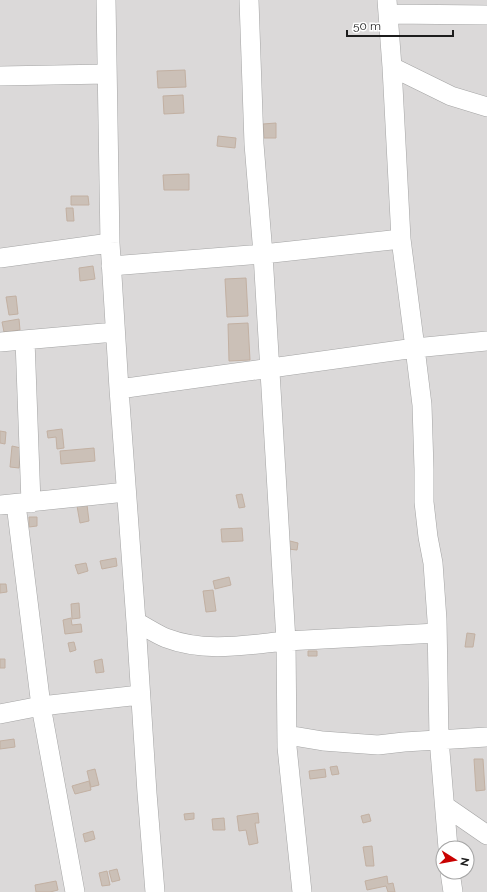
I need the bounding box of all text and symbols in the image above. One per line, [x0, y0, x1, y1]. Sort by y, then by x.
scale bar [347, 12, 453, 38]
text: 50 m [353, 19, 381, 33]
north arrow [435, 840, 475, 880]
text: N [457, 856, 472, 867]

